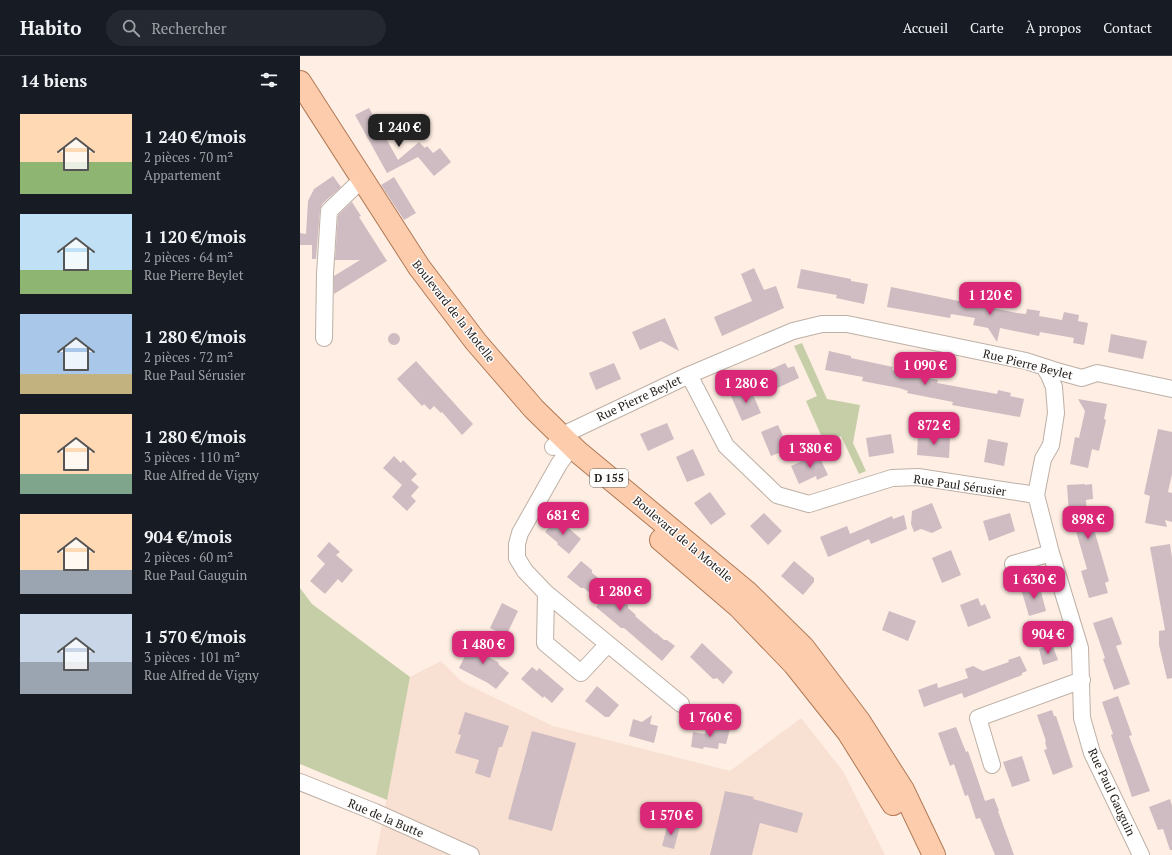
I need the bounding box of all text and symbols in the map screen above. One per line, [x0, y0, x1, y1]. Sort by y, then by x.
search box [106, 10, 386, 46]
text: Habito [20, 15, 82, 40]
icon: search [120, 17, 142, 39]
text: Rechercher [152, 18, 227, 38]
text: Accueil [903, 18, 948, 37]
text: Carte [970, 18, 1004, 37]
text: À propos [1026, 18, 1081, 37]
text: Contact [1103, 18, 1152, 37]
text: 14 biens [20, 69, 87, 92]
icon: filters [258, 69, 280, 91]
pin: 1 240 € [362, 114, 436, 148]
text: 1 240 € [377, 118, 421, 136]
text: 1 240 €/mois [144, 125, 246, 148]
icon: home [52, 130, 100, 178]
text: 2 pièces · 70 m² [144, 148, 233, 166]
text: Appartement [144, 166, 221, 184]
text: 1 120 €/mois [144, 225, 246, 248]
icon: home [52, 230, 100, 278]
text: 2 pièces · 64 m² [144, 248, 233, 266]
street label: Boulevard de la Motelle [409, 257, 499, 365]
text: Rue Pierre Beylet [144, 266, 243, 284]
pin: 1 120 € [953, 282, 1027, 316]
text: 1 120 € [968, 286, 1012, 304]
text: 1 280 €/mois [144, 325, 246, 348]
icon: home [52, 330, 100, 378]
street label: Rue Pierre Beylet [982, 346, 1075, 383]
text: 2 pièces · 72 m² [144, 348, 233, 366]
pin: 1 090 € [888, 352, 962, 386]
text: 1 090 € [903, 356, 947, 374]
text: Rue Paul Sérusier [144, 366, 245, 384]
pin: 1 280 € [709, 370, 783, 404]
street label: Rue Pierre Beylet [594, 372, 684, 424]
text: 1 280 € [724, 374, 768, 392]
pin: 872 € [906, 412, 962, 446]
text: 872 € [918, 416, 950, 434]
text: 1 280 €/mois [144, 425, 246, 448]
icon: home [52, 430, 100, 478]
pin: 1 380 € [773, 435, 847, 469]
text: 1 380 € [788, 439, 832, 457]
text: 3 pièces · 110 m² [144, 448, 240, 466]
text: Rue Alfred de Vigny [144, 466, 259, 484]
road number: D 155 [590, 469, 628, 487]
street label: Rue Paul Sérusier [913, 471, 1008, 499]
street label: Boulevard de la Motelle [630, 493, 736, 585]
pin: 681 € [535, 502, 591, 536]
text: 681 € [547, 506, 579, 524]
pin: 898 € [1060, 506, 1116, 540]
text: 898 € [1072, 510, 1104, 528]
text: 904 €/mois [144, 525, 232, 548]
icon: home [52, 530, 100, 578]
text: 2 pièces · 60 m² [144, 548, 233, 566]
text: Rue Paul Gauguin [144, 566, 247, 584]
pin: 1 630 € [997, 566, 1071, 600]
text: 1 630 € [1012, 570, 1056, 588]
pin: 1 280 € [583, 578, 657, 612]
text: 1 280 € [598, 582, 642, 600]
pin: 904 € [1020, 621, 1076, 655]
text: 1 570 €/mois [144, 625, 246, 648]
text: 904 € [1032, 625, 1064, 643]
icon: home [52, 630, 100, 678]
pin: 1 480 € [446, 631, 520, 665]
text: 1 480 € [461, 635, 505, 653]
text: 3 pièces · 101 m² [144, 648, 240, 666]
text: Rue Alfred de Vigny [144, 666, 259, 684]
pin: 1 760 € [673, 704, 747, 738]
text: 1 760 € [688, 708, 732, 726]
street label: Rue Paul Gauguin [1085, 746, 1139, 838]
street label: Rue de la Butte [346, 795, 426, 841]
pin: 1 570 € [634, 802, 708, 836]
text: 1 570 € [649, 806, 693, 824]

